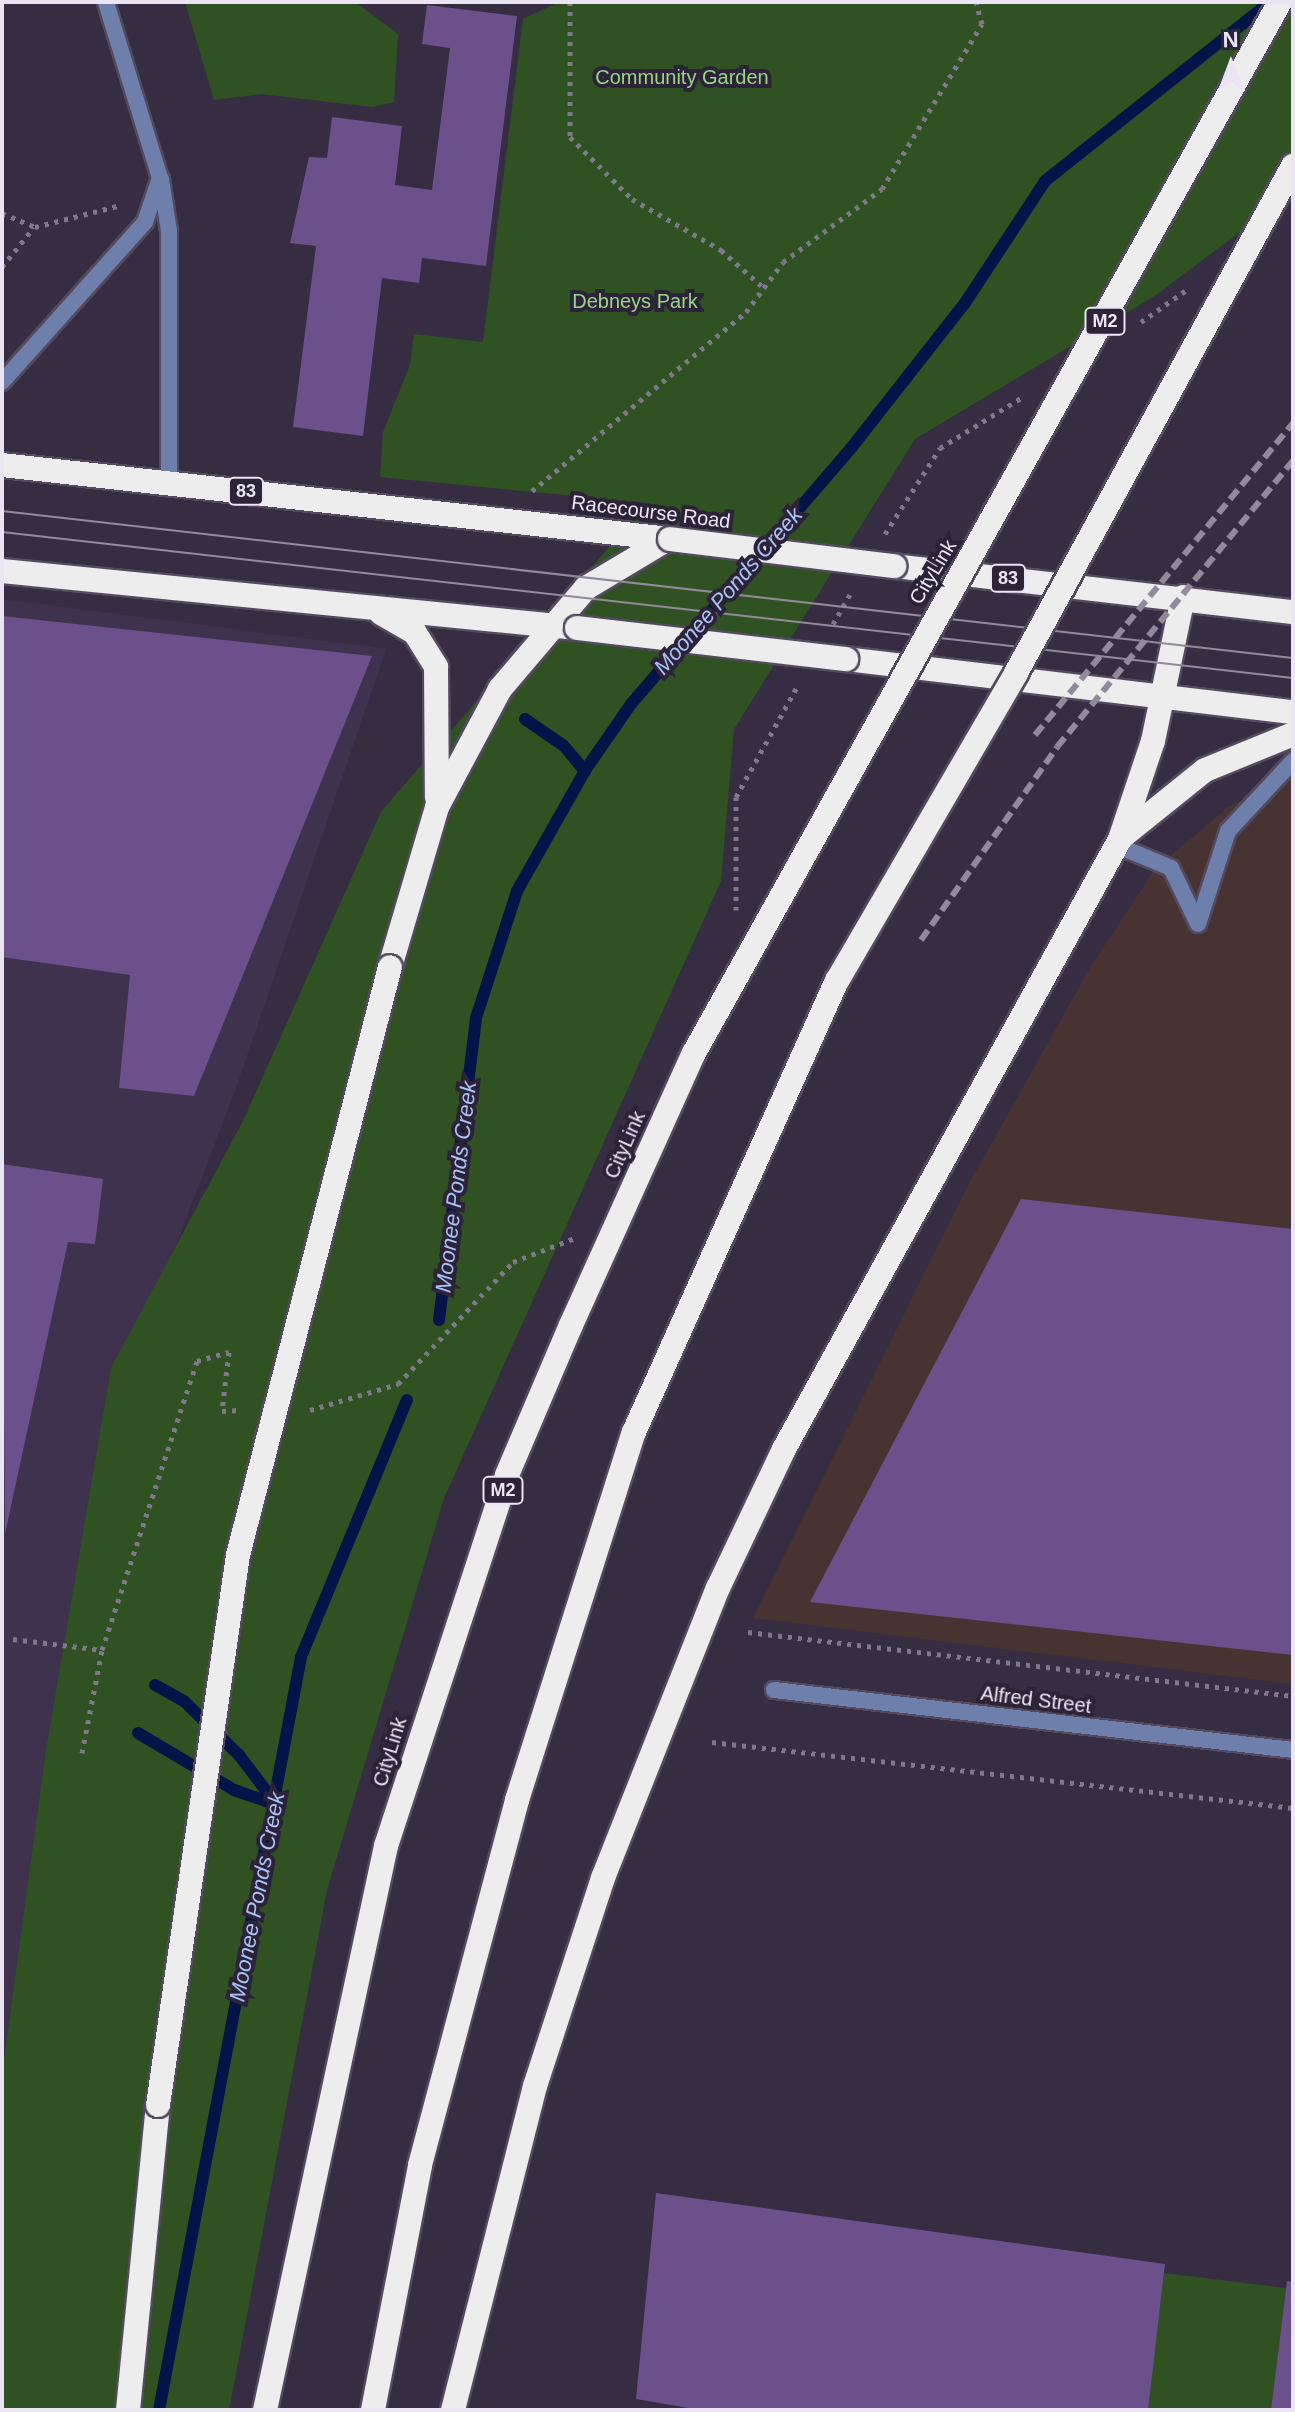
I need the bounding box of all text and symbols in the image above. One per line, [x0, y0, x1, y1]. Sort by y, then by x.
north arrow [1191, 24, 1271, 104]
text: N [1222, 27, 1239, 52]
park label: Community Garden [595, 65, 769, 89]
park label: Debneys Park [572, 289, 698, 313]
road number: M2 [1083, 307, 1127, 335]
road number: 83 [226, 477, 266, 505]
street label: Racecourse Road [570, 490, 732, 534]
water label: Moonee Ponds Creek [648, 502, 808, 680]
street label: CityLink [904, 535, 962, 609]
road number: 83 [988, 564, 1028, 592]
water label: Moonee Ponds Creek [430, 1080, 482, 1294]
street label: CityLink [600, 1108, 650, 1182]
road number: M2 [481, 1476, 525, 1504]
street label: Alfred Street [979, 1681, 1093, 1719]
street label: CityLink [368, 1714, 412, 1790]
water label: Moonee Ponds Creek [224, 1790, 290, 2004]

